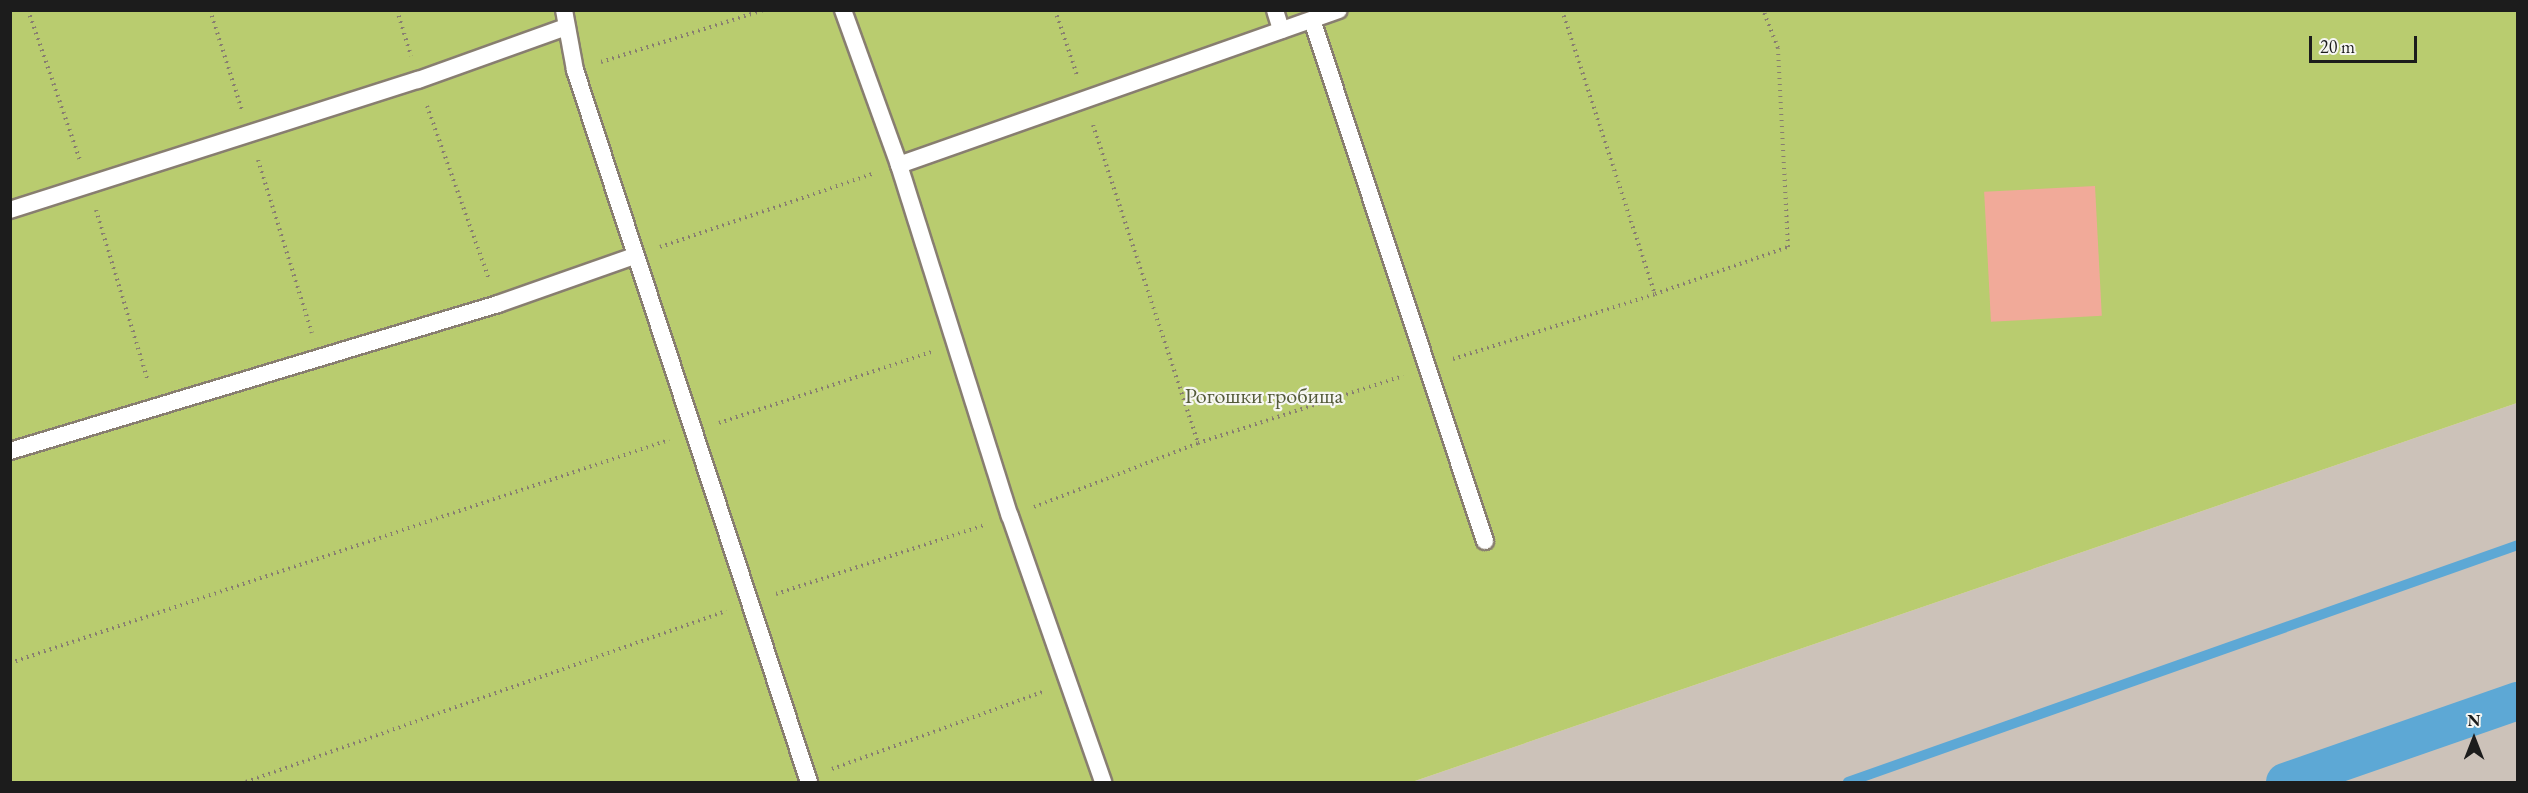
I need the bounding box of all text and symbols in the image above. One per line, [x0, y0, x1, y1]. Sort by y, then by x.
scale bar [2312, 24, 2420, 62]
text: 20 m [2320, 35, 2355, 58]
park label: Рогошки гробища [1185, 383, 1343, 409]
north arrow [2444, 709, 2504, 769]
text: N [2468, 710, 2480, 731]

